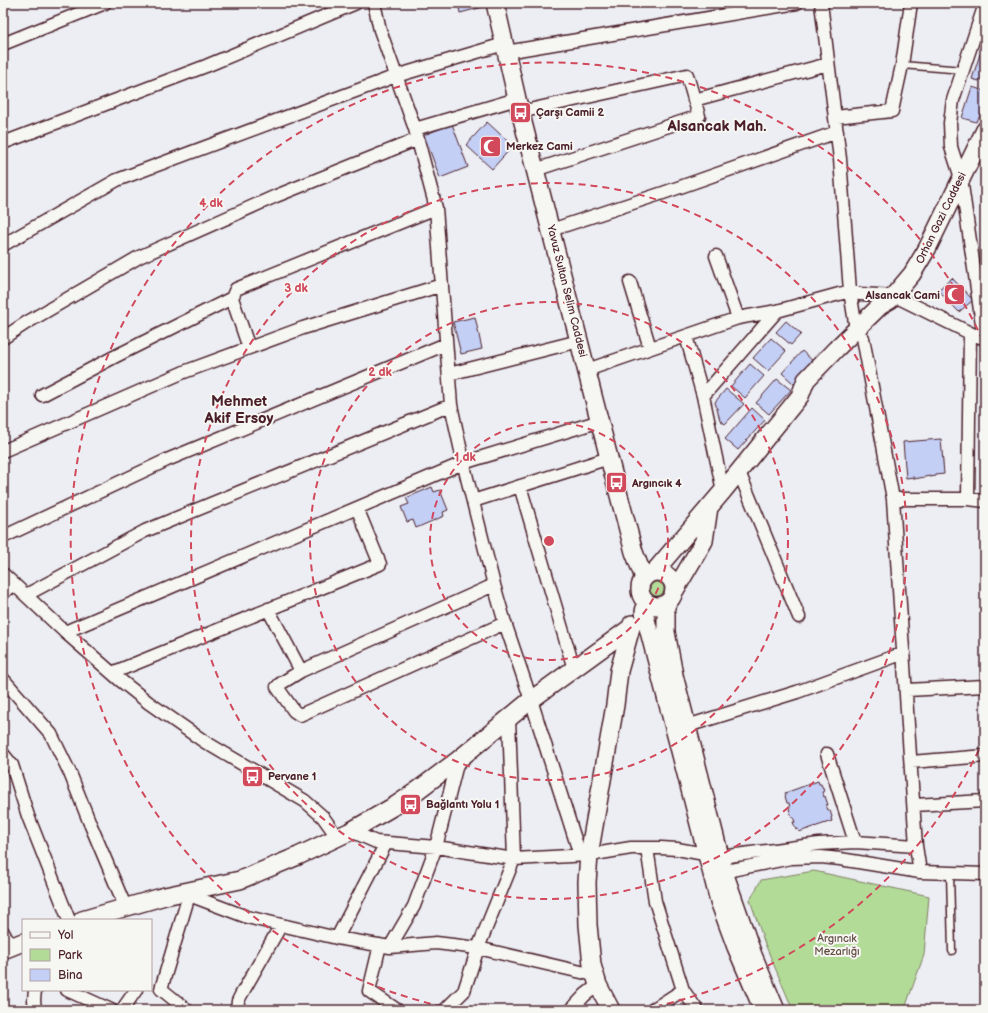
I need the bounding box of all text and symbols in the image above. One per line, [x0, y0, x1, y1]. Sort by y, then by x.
bus stop icon: Çarşı Camii 2 [507, 99, 533, 125]
place label: Çarşı Camii 2 [536, 106, 604, 119]
district label: Alsancak Mah. [666, 117, 767, 136]
mosque icon: Merkez Cami [477, 133, 503, 159]
place label: Merkez Cami [506, 140, 573, 153]
street label: Orhan Gazi Caddesi [913, 170, 969, 266]
text: 4 dk [199, 196, 224, 211]
street label: Yavuz Sultan Selim Caddesi [544, 222, 590, 359]
text: 3 dk [284, 281, 308, 296]
mosque icon: Alsancak Cami [942, 282, 968, 308]
place label: Alsancak Cami [864, 289, 940, 302]
text: 2 dk [368, 365, 393, 380]
district label: Mehmet Akif Ersoy [204, 392, 274, 428]
text: 1 dk [454, 450, 477, 465]
bus stop icon: Argıncık 4 [603, 470, 629, 496]
place label: Argıncık 4 [631, 477, 682, 490]
centre of rings [542, 534, 556, 548]
bus stop icon: Pervane 1 [239, 763, 265, 789]
place label: Pervane 1 [268, 770, 317, 783]
bus stop icon: Bağlantı Yolu 1 [397, 791, 423, 817]
place label: Bağlantı Yolu 1 [426, 798, 499, 811]
legend [22, 919, 152, 991]
text: Yol [57, 928, 73, 943]
park label: Argıncık Mezarlığı [814, 932, 860, 958]
text: Park [58, 948, 82, 963]
text: Bina [58, 968, 83, 983]

